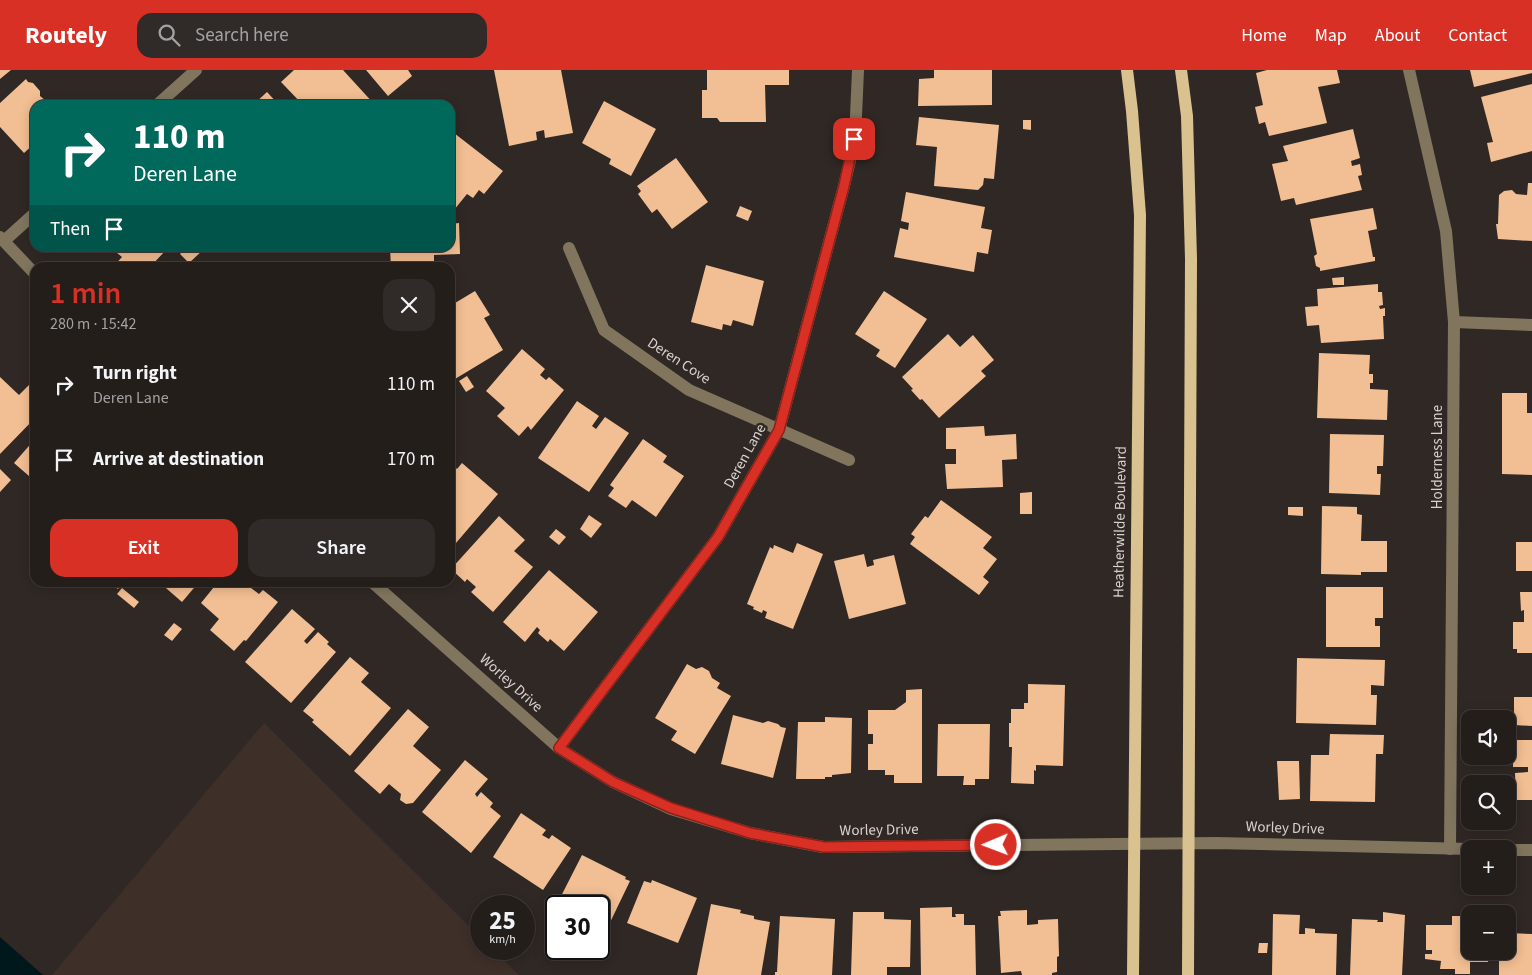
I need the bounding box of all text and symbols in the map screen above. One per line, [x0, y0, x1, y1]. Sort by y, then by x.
search box [137, 13, 487, 58]
text: Routely [25, 18, 107, 53]
icon: search [155, 21, 183, 49]
text: Search here [195, 22, 289, 49]
text: Home [1241, 23, 1287, 48]
text: Map [1315, 23, 1347, 48]
text: About [1375, 23, 1420, 48]
text: Contact [1448, 23, 1507, 48]
text: 110 m [133, 112, 225, 162]
pin [833, 118, 875, 160]
icon: right [50, 120, 115, 185]
icon: arrive [840, 125, 868, 153]
text: Deren Lane [133, 158, 237, 190]
icon: arrive [100, 215, 128, 243]
text: Then [50, 216, 90, 243]
text: 1 min [50, 272, 121, 315]
button: close [383, 279, 435, 331]
text: 280 m · 15:42 [50, 313, 137, 335]
street label: Deren Cove [643, 333, 715, 389]
text: Turn right [93, 360, 177, 387]
icon: right [50, 371, 78, 399]
text: 110 m [387, 371, 435, 398]
text: Deren Lane [93, 387, 169, 409]
street label: Holderness Lane [1427, 405, 1448, 509]
street label: Deren Lane [719, 420, 771, 492]
icon: arrive [50, 446, 78, 474]
text: Arrive at destination [93, 446, 264, 473]
text: 170 m [387, 446, 435, 473]
street label: Heatherwilde Boulevard [1108, 446, 1132, 598]
button: Exit [50, 519, 238, 577]
button: Share [248, 519, 435, 577]
street label: Worley Drive [475, 649, 547, 717]
map controls [1461, 710, 1516, 960]
button: sound [1461, 710, 1516, 765]
button: search [1461, 775, 1516, 830]
street label: Worley Drive [1245, 816, 1325, 840]
position arrow [969, 818, 1021, 870]
street label: Worley Drive [839, 819, 919, 841]
button: + [1461, 840, 1516, 895]
speed limit sign: 30 [545, 895, 610, 960]
text: 25 [489, 903, 516, 939]
button: − [1461, 905, 1516, 960]
text: km/h [489, 931, 516, 948]

